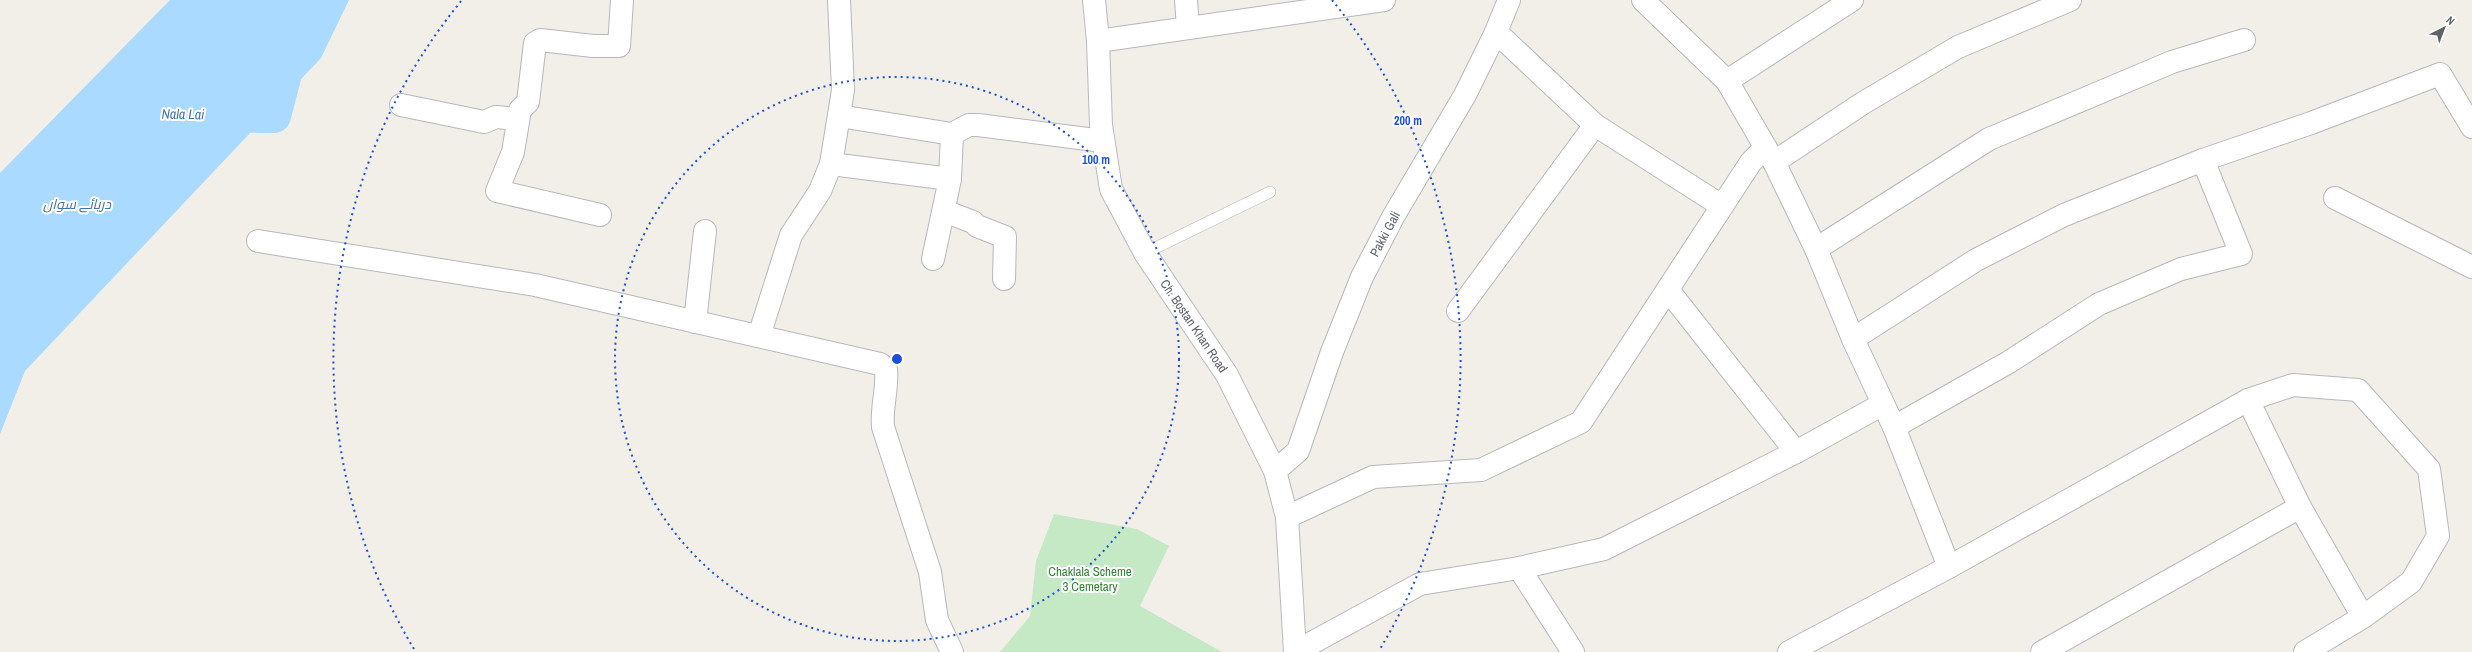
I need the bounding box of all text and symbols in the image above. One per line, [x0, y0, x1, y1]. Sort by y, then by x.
north arrow [2424, 8, 2464, 48]
text: N [2444, 13, 2458, 28]
water label: Nala Lai [161, 105, 205, 123]
text: 200 m [1394, 113, 1422, 129]
text: 100 m [1082, 152, 1110, 168]
water label: دریائے سواں [43, 195, 112, 213]
street label: Pakki Gali [1366, 208, 1404, 260]
street label: Ch. Bostan Khan Road [1156, 276, 1232, 376]
centre of rings [890, 352, 904, 366]
park label: Chaklala Scheme 3 Cemetary [1048, 563, 1132, 595]

